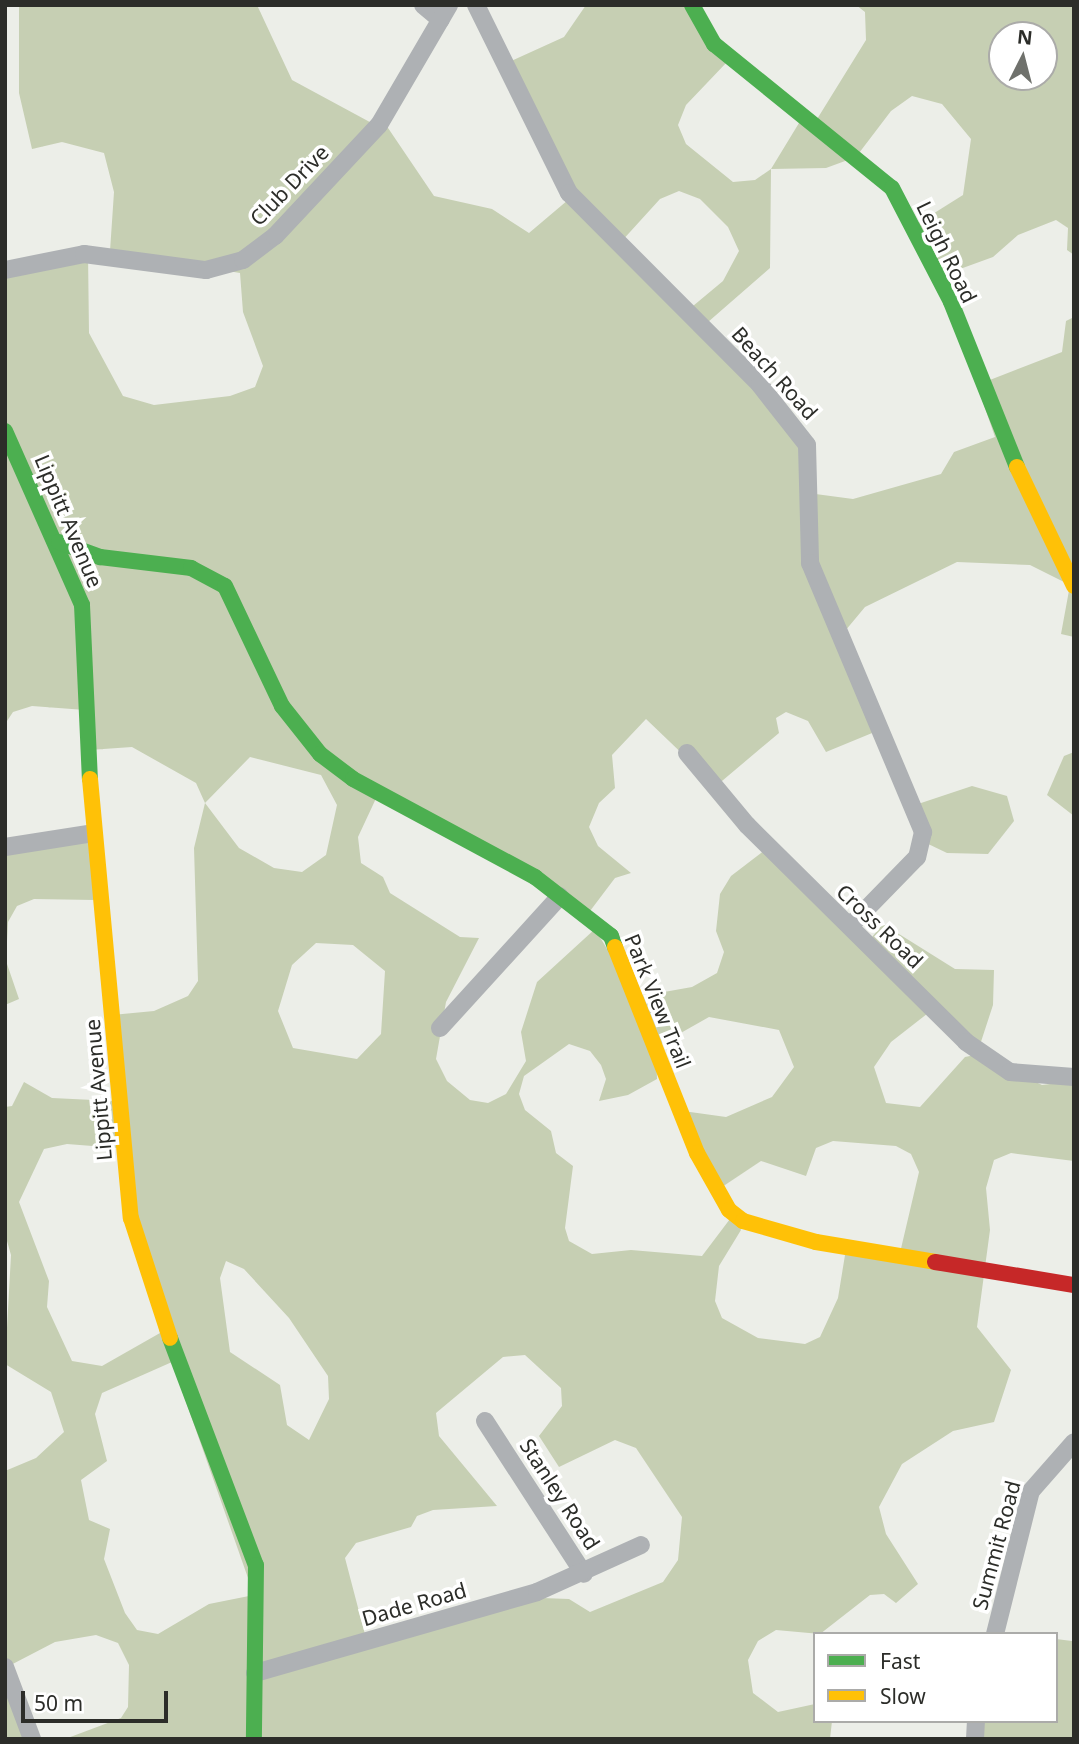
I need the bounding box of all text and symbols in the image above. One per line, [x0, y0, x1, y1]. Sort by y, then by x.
north arrow [988, 21, 1058, 91]
text: N [1016, 23, 1034, 51]
street label: Club Drive [245, 140, 333, 230]
street label: Leigh Road [912, 197, 982, 307]
street label: Beach Road [727, 321, 823, 425]
street label: Lippitt Avenue [30, 451, 108, 591]
street label: Cross Road [832, 879, 928, 973]
street label: Park View Trail [620, 930, 696, 1072]
street label: Lippitt Avenue [79, 1018, 117, 1162]
street label: Stanley Road [515, 1434, 605, 1554]
street label: Summit Road [967, 1478, 1025, 1612]
street label: Dade Road [359, 1577, 469, 1631]
legend [813, 1632, 1058, 1723]
text: Fast [880, 1647, 920, 1675]
scale bar [24, 1678, 172, 1722]
text: Slow [880, 1682, 926, 1710]
text: 50 m [34, 1689, 83, 1717]

